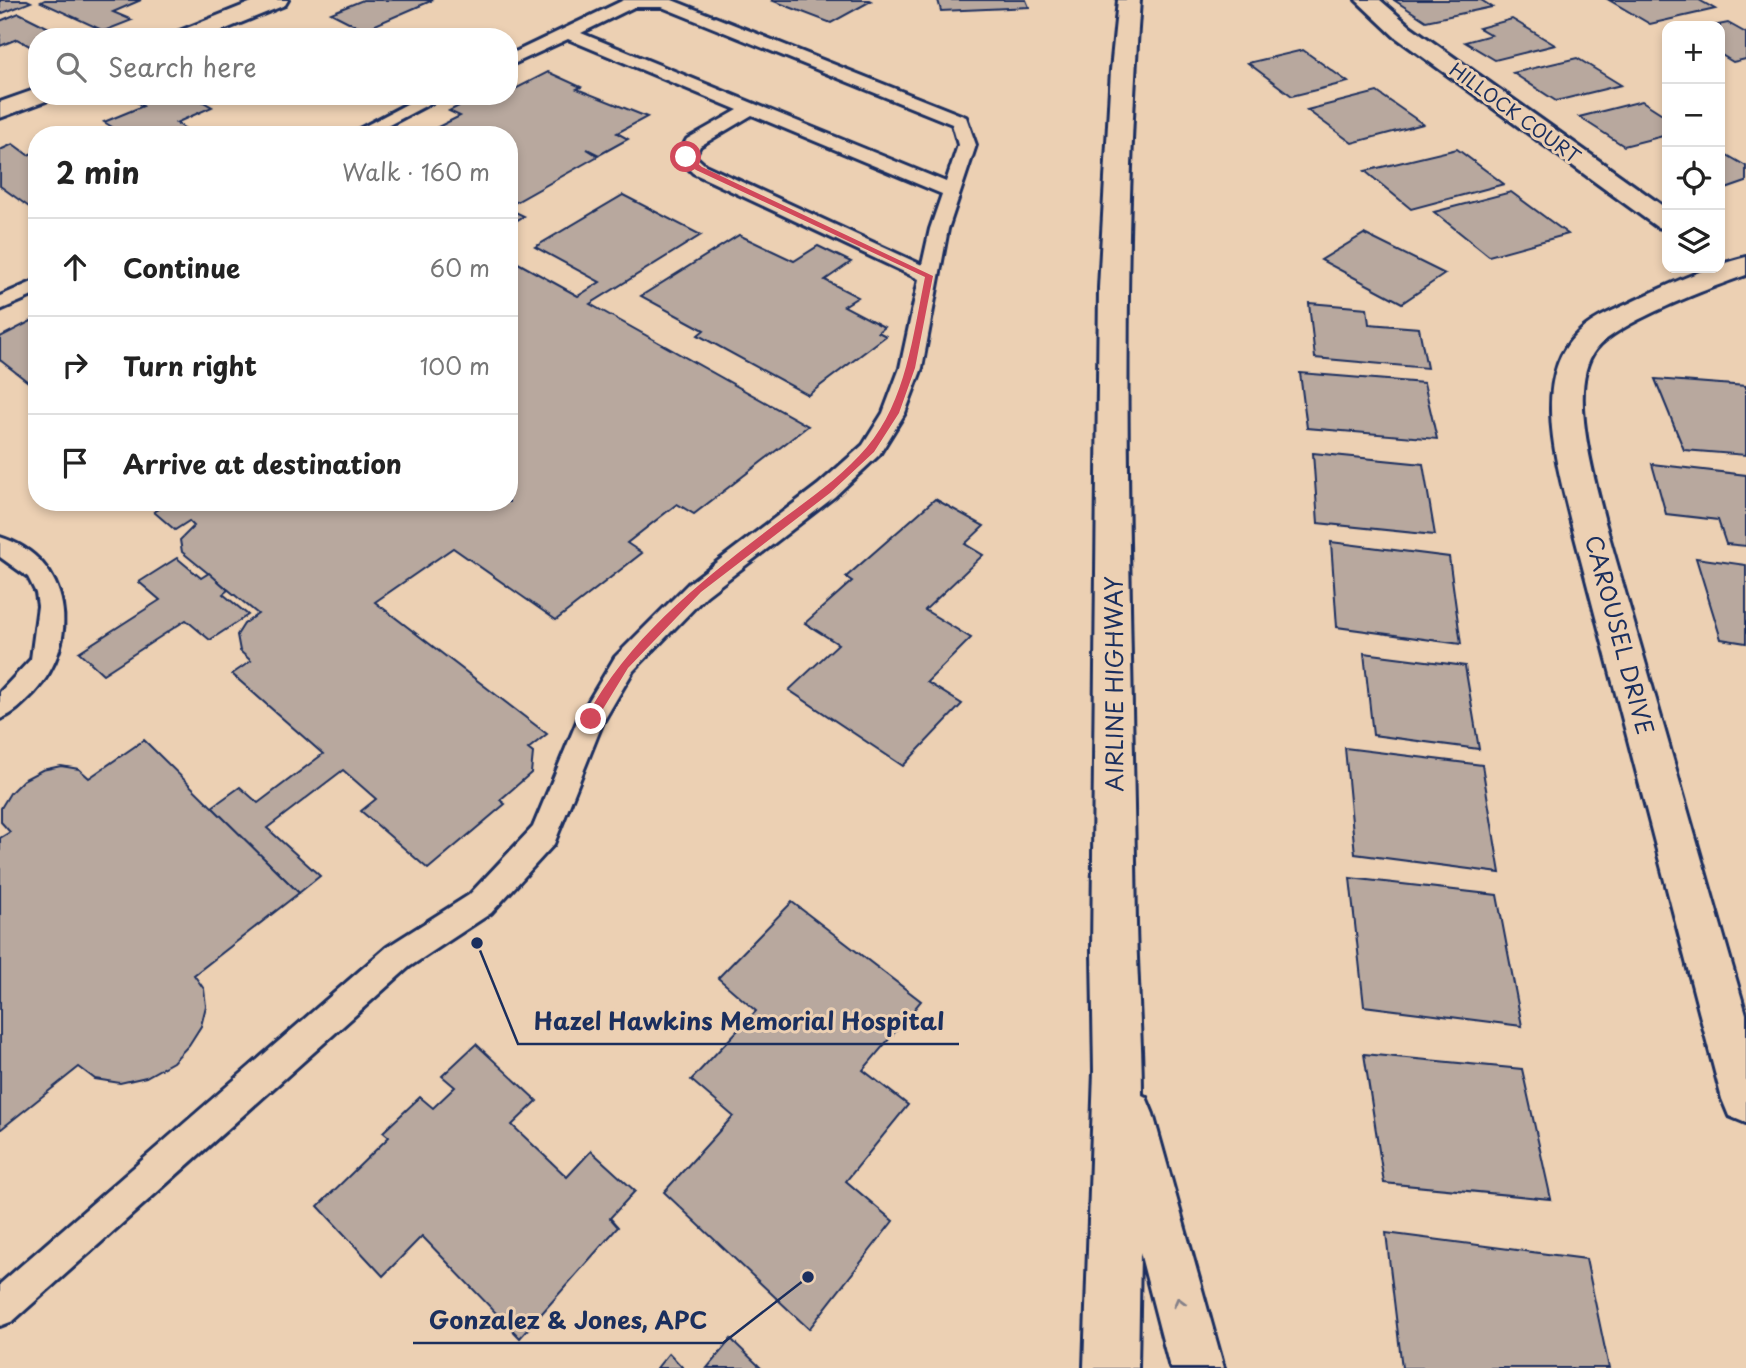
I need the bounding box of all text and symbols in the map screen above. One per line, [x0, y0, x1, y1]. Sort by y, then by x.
map controls [1662, 21, 1725, 273]
button: + [1662, 21, 1725, 84]
search box [28, 28, 518, 105]
text: Search here [108, 47, 257, 86]
icon: search [52, 48, 90, 86]
street label: HILLOCK COURT [1444, 55, 1587, 169]
button: − [1662, 84, 1725, 147]
route start [670, 141, 701, 172]
button: locate [1662, 147, 1725, 210]
text: 2 min [56, 149, 140, 194]
text: Walk · 160 m [342, 154, 490, 189]
button: layers [1662, 210, 1725, 273]
icon: ahead [56, 248, 94, 286]
text: Continue [123, 248, 240, 287]
text: 60 m [430, 250, 490, 285]
icon: right [56, 346, 94, 384]
text: Turn right [123, 346, 257, 385]
text: 100 m [420, 348, 490, 383]
icon: arrive [56, 444, 94, 482]
text: Arrive at destination [123, 444, 402, 483]
street label: CAROUSEL DRIVE [1577, 531, 1664, 738]
street label: AIRLINE HIGHWAY [1096, 576, 1131, 792]
route end [575, 703, 606, 734]
callout: Hazel Hawkins Memorial Hospital [518, 999, 959, 1044]
text: Hazel Hawkins Memorial Hospital [534, 1002, 944, 1038]
one-way arrow [1173, 1296, 1187, 1308]
callout: Gonzalez & Jones, APC [413, 1298, 723, 1343]
text: Gonzalez & Jones, APC [429, 1301, 707, 1337]

